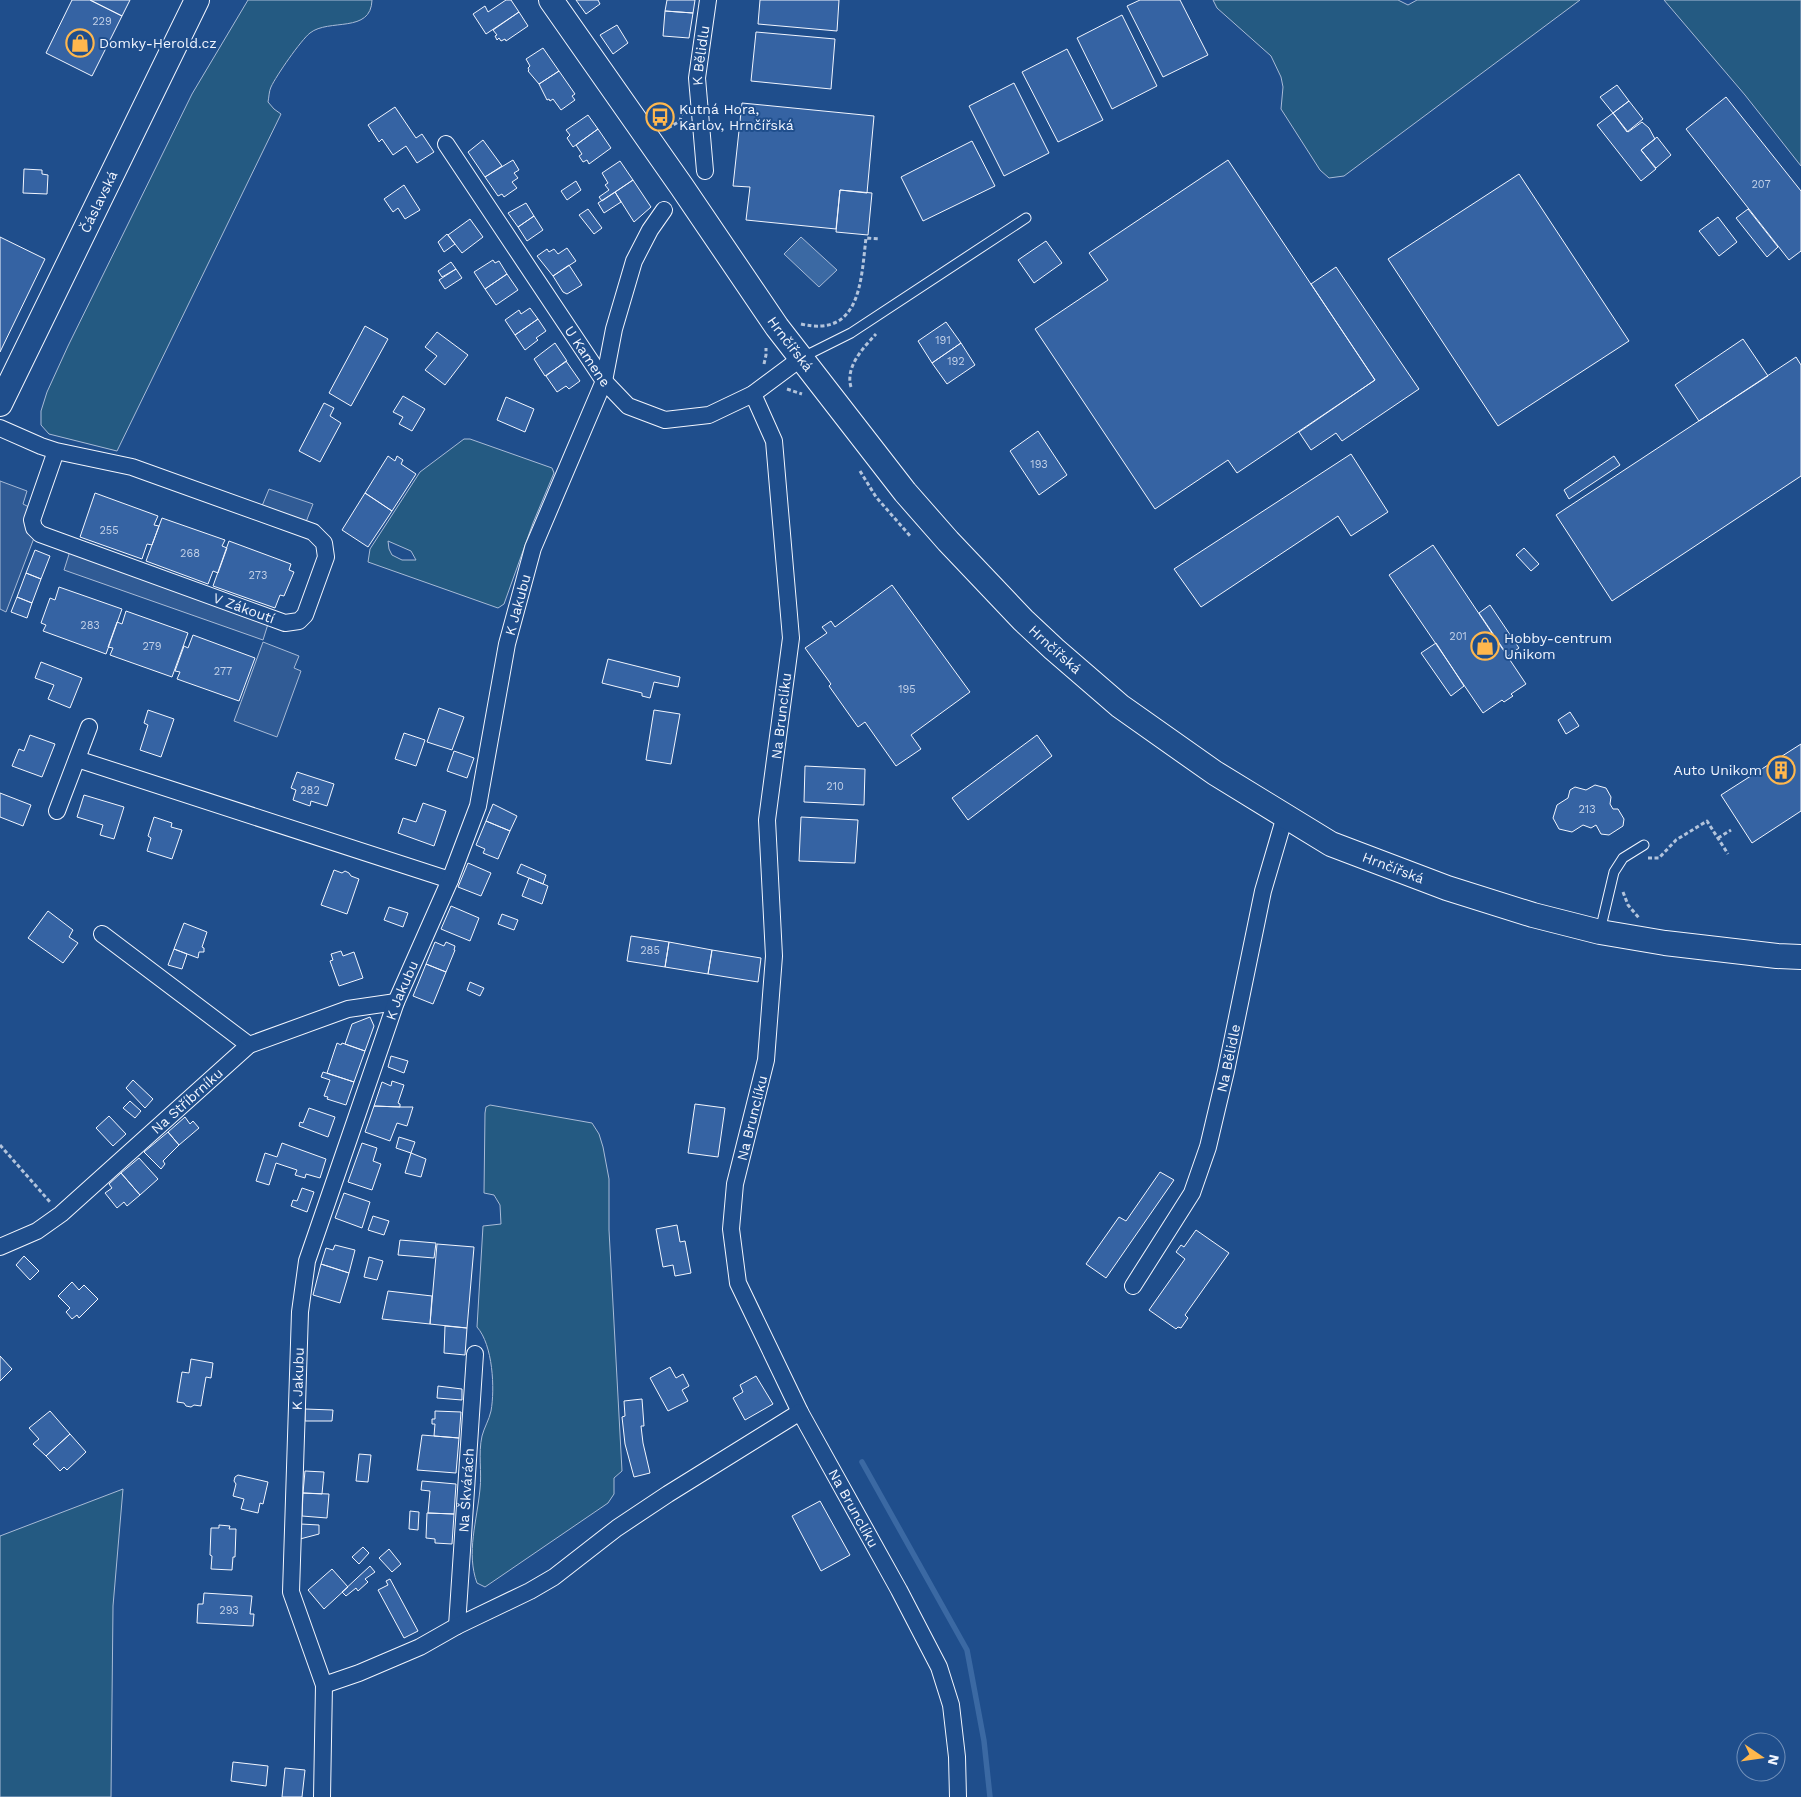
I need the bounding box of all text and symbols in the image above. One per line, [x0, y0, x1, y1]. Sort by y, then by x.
house number: 229 [92, 15, 112, 28]
street label: K Bělidlu [689, 24, 712, 86]
shop icon: Domky-Herold.cz [65, 28, 95, 58]
place label: Domky-Herold.cz [99, 35, 217, 51]
place label: Kutná Hora, Karlov, Hrnčířská [679, 101, 794, 133]
bus stop icon: Kutná Hora, Karlov, Hrnčířská [645, 102, 675, 132]
street label: Čáslavská [77, 168, 121, 235]
house number: 207 [1751, 178, 1771, 191]
street label: Hrnčířská [764, 314, 816, 375]
street label: U Kamene [561, 323, 613, 390]
house number: 191 [935, 334, 951, 347]
house number: 192 [947, 355, 965, 368]
house number: 193 [1030, 458, 1048, 471]
house number: 255 [99, 524, 119, 537]
house number: 268 [180, 547, 200, 560]
house number: 273 [249, 569, 267, 582]
street label: K Jakubu [502, 572, 534, 637]
street label: V Zákoutí [211, 589, 277, 627]
house number: 283 [80, 619, 100, 632]
street label: Hrnčířská [1026, 622, 1085, 677]
house number: 201 [1449, 630, 1467, 643]
place label: Hobby-centrum Unikom [1504, 630, 1612, 662]
shop icon: Hobby-centrum Unikom [1470, 631, 1500, 661]
house number: 279 [142, 640, 162, 653]
house number: 277 [214, 665, 232, 678]
street label: Na Brunclíku [768, 672, 794, 760]
house number: 195 [898, 683, 916, 696]
building icon: Auto Unikom [1766, 755, 1796, 785]
place label: Auto Unikom [1674, 762, 1762, 778]
house number: 210 [826, 780, 844, 793]
house number: 282 [300, 784, 320, 797]
house number: 213 [1578, 803, 1596, 816]
street label: Hrnčířská [1360, 849, 1426, 887]
house number: 285 [640, 944, 660, 957]
street label: K Jakubu [382, 958, 421, 1022]
street label: Na Bělidle [1213, 1023, 1243, 1094]
street label: Na Stříbrníku [148, 1065, 226, 1137]
street label: Na Brunclíku [734, 1074, 770, 1162]
street label: K Jakubu [289, 1347, 307, 1411]
street label: Na Škvárách [455, 1448, 477, 1533]
street label: Na Brunclíku [825, 1466, 882, 1550]
house number: 293 [219, 1604, 239, 1617]
north arrow [1736, 1732, 1786, 1782]
text: N [1765, 1753, 1783, 1767]

